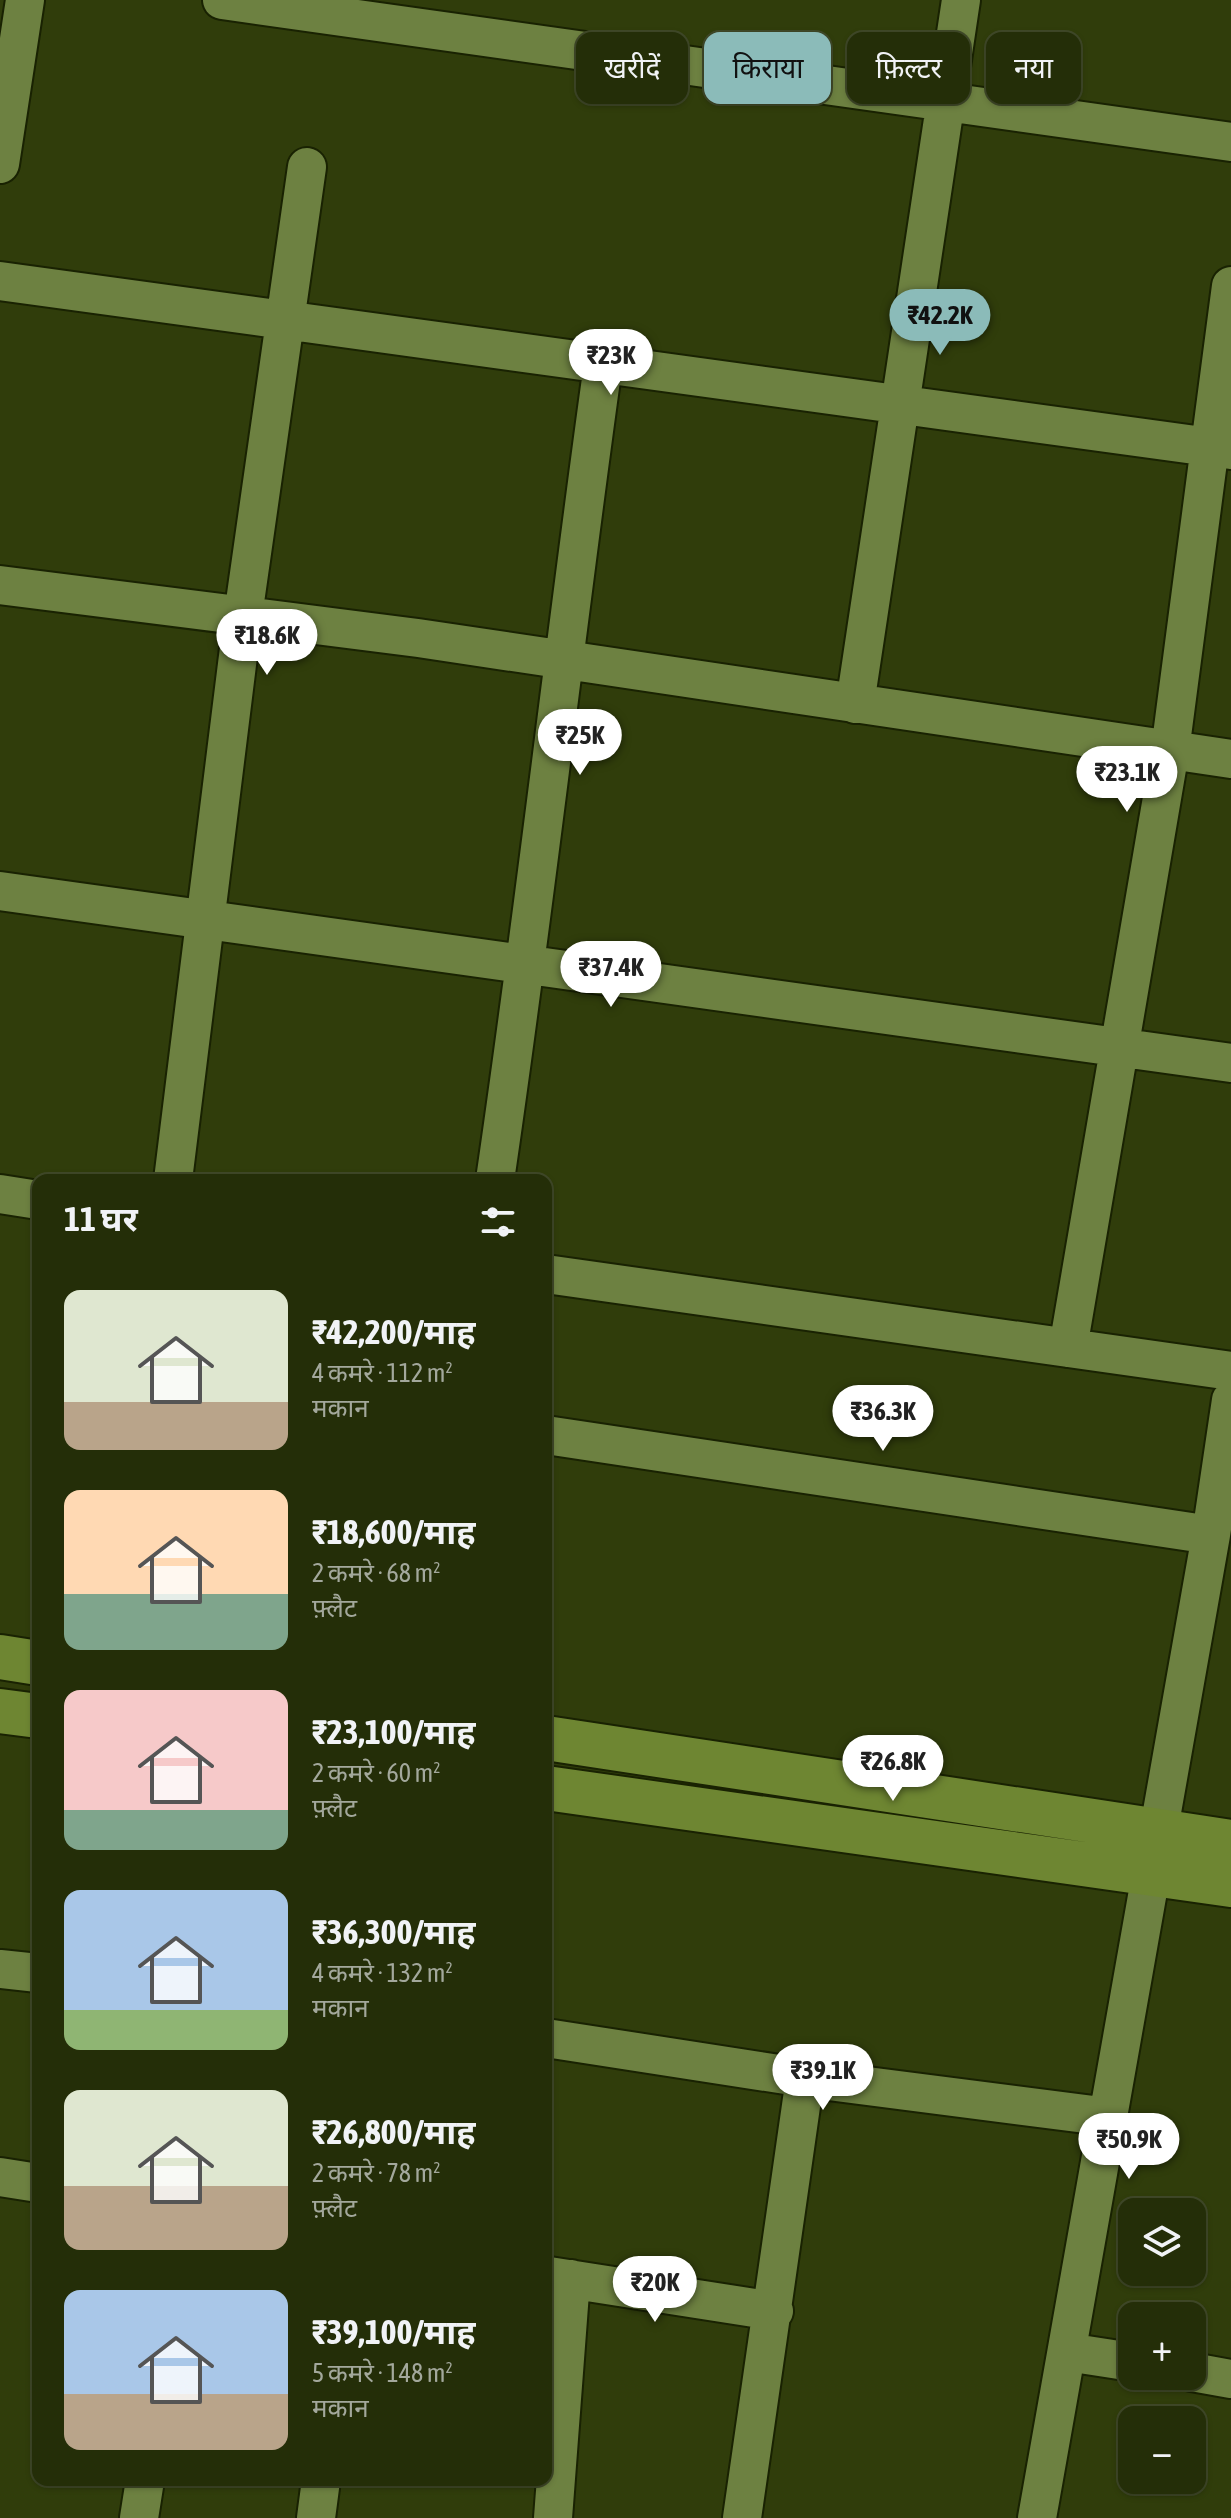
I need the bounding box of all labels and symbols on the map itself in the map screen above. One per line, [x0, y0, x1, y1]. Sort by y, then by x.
pin: ₹42.2K [875, 289, 1005, 357]
pin: ₹23K [564, 329, 658, 397]
pin: ₹18.6K [202, 609, 332, 677]
pin: ₹25K [533, 709, 627, 777]
pin: ₹23.1K [1062, 746, 1192, 814]
pin: ₹37.4K [546, 941, 676, 1009]
pin: ₹36.3K [818, 1385, 948, 1453]
pin: ₹26.8K [828, 1735, 958, 1803]
pin: ₹39.1K [758, 2044, 888, 2112]
pin: ₹50.9K [1064, 2113, 1194, 2181]
pin: ₹20K [608, 2256, 702, 2324]

